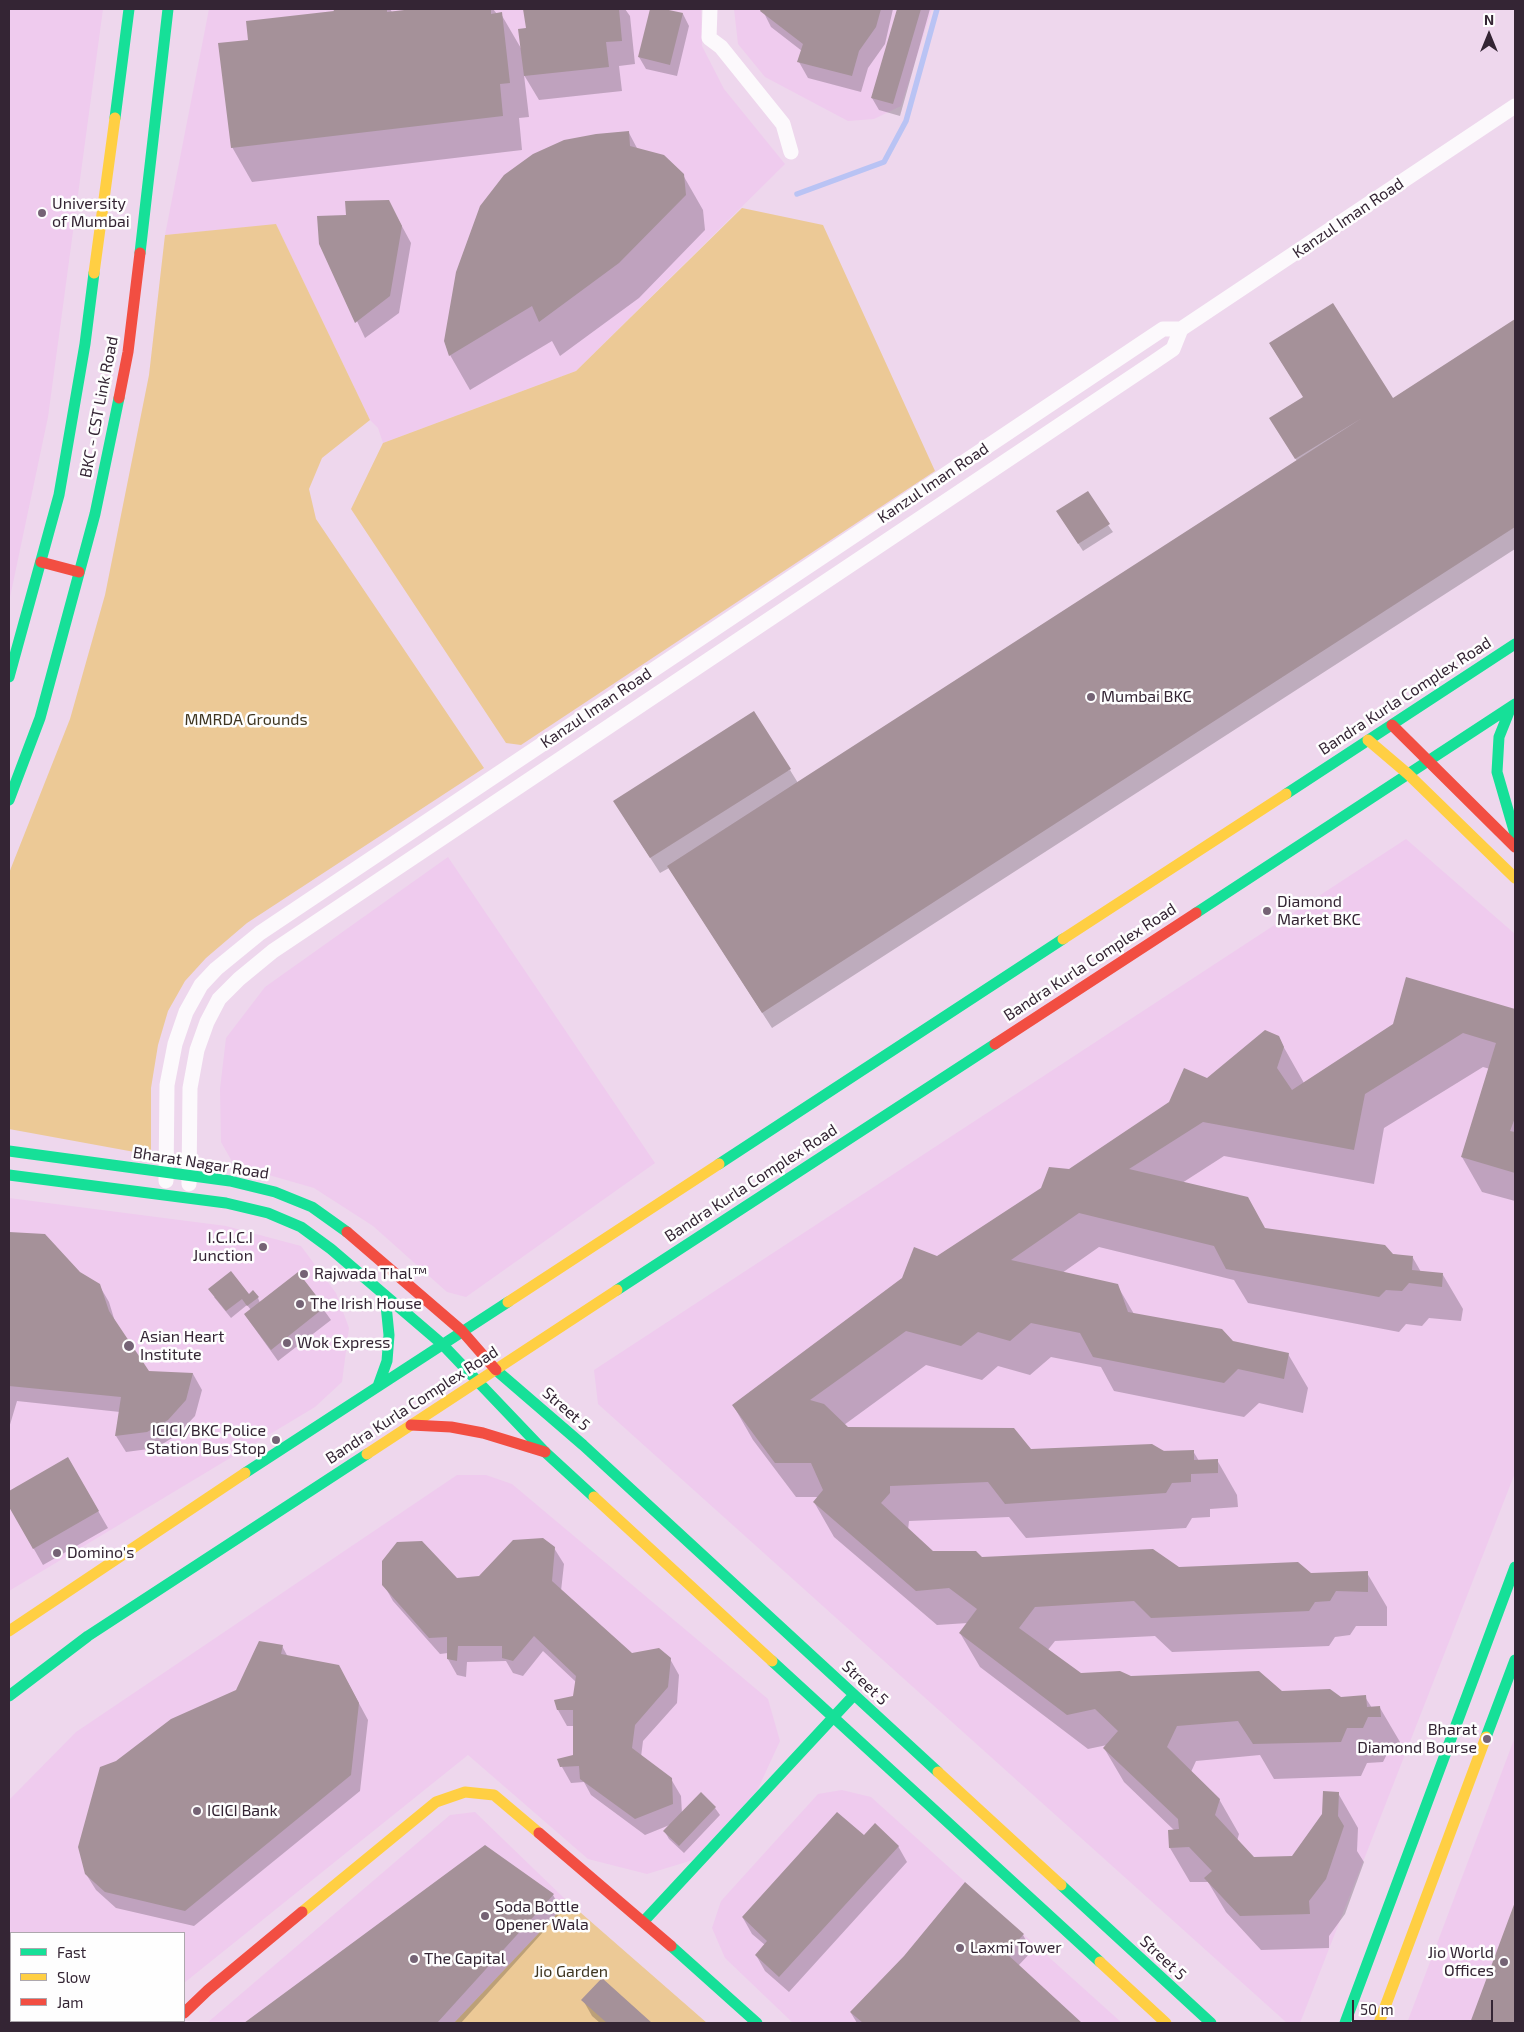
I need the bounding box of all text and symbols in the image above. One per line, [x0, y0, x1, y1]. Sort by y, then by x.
north arrow [1464, 10, 1514, 60]
text: N [1484, 11, 1494, 28]
street label: Kanzul Iman Road [1289, 174, 1407, 262]
place label: University of Mumbai [52, 194, 130, 232]
marker: University of Mumbai [36, 207, 48, 219]
street label: BKC - CST Link Road [76, 335, 122, 479]
street label: Kanzul Iman Road [874, 439, 992, 527]
street label: Bandra Kurla Complex Road [1315, 633, 1495, 759]
street label: Kanzul Iman Road [537, 664, 655, 752]
place label: Mumbai BKC [1101, 687, 1192, 707]
marker: Mumbai BKC [1085, 691, 1097, 703]
park label: MMRDA Grounds [184, 710, 308, 730]
place label: Diamond Market BKC [1277, 892, 1361, 930]
street label: Bandra Kurla Complex Road [1000, 899, 1180, 1025]
marker: Diamond Market BKC [1261, 905, 1273, 917]
street label: Bandra Kurla Complex Road [661, 1120, 841, 1246]
street label: Bharat Nagar Road [132, 1143, 270, 1183]
place label: I.C.I.C.I Junction [193, 1228, 253, 1266]
marker: I.C.I.C.I Junction [257, 1241, 269, 1253]
place label: Rajwada Thal™ [314, 1264, 427, 1284]
marker: Rajwada Thal™ [298, 1268, 310, 1280]
place label: The Irish House [310, 1294, 422, 1314]
marker: The Irish House [294, 1298, 306, 1310]
place label: Asian Heart Institute [140, 1327, 224, 1365]
place label: Wok Express [297, 1333, 390, 1353]
marker: Wok Express [281, 1337, 293, 1349]
marker: Asian Heart Institute [122, 1339, 136, 1353]
street label: Bandra Kurla Complex Road [322, 1342, 502, 1468]
street label: Street 5 [538, 1383, 594, 1435]
place label: ICICI/BKC Police Station Bus Stop [146, 1421, 266, 1459]
marker: ICICI/BKC Police Station Bus Stop [270, 1434, 282, 1446]
place label: Domino's [67, 1543, 134, 1563]
marker: Domino's [51, 1547, 63, 1559]
street label: Street 5 [838, 1657, 892, 1709]
place label: Bharat Diamond Bourse [1357, 1720, 1477, 1758]
marker: Bharat Diamond Bourse [1481, 1733, 1493, 1745]
place label: ICICI Bank [207, 1801, 278, 1821]
marker: ICICI Bank [191, 1805, 203, 1817]
place label: Soda Bottle Opener Wala [495, 1897, 589, 1935]
marker: Soda Bottle Opener Wala [479, 1910, 491, 1922]
legend [10, 1932, 185, 2022]
street label: Street 5 [1136, 1932, 1190, 1984]
place label: Laxmi Tower [970, 1938, 1062, 1958]
marker: Laxmi Tower [954, 1942, 966, 1954]
text: Fast [57, 1943, 86, 1961]
place label: Jio World Offices [1428, 1943, 1494, 1981]
place label: The Capital [424, 1949, 506, 1969]
marker: The Capital [408, 1953, 420, 1965]
marker: Jio World Offices [1498, 1956, 1510, 1968]
park label: Jio Garden [534, 1962, 608, 1982]
text: Slow [57, 1968, 91, 1986]
scale bar [1354, 1990, 1495, 2022]
text: Jam [57, 1993, 83, 2011]
text: 50 m [1360, 2000, 1394, 2018]

